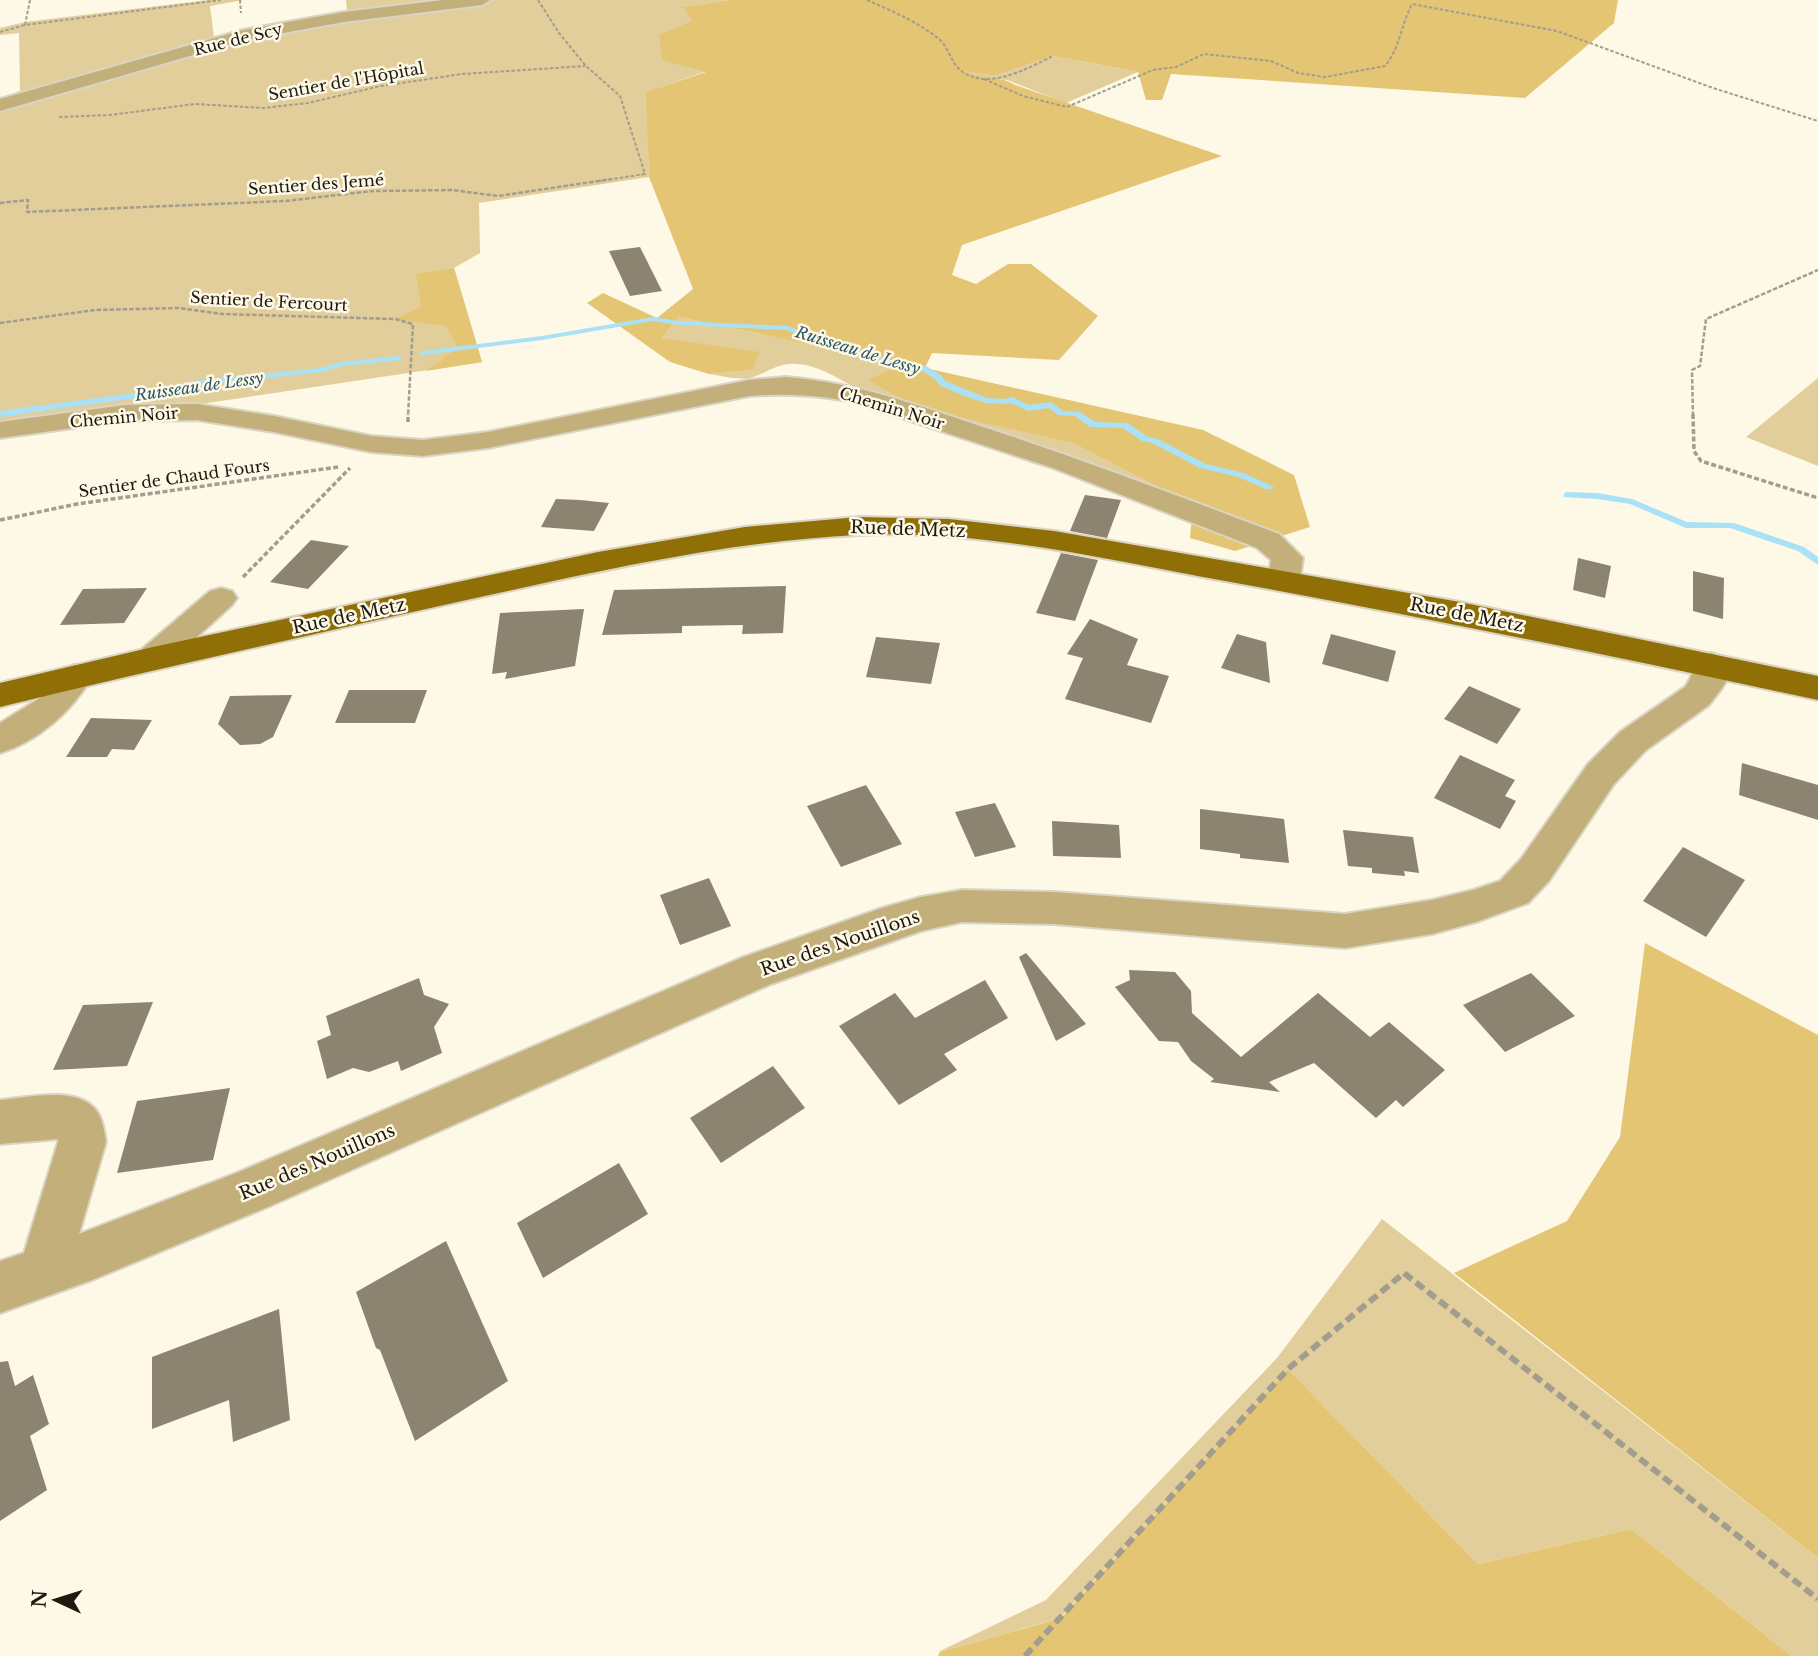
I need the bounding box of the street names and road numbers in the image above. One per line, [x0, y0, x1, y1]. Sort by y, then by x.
street label: Rue de Scy [192, 18, 285, 60]
street label: Sentier de l'Hôpital [267, 57, 425, 105]
street label: Sentier des Jemé [247, 169, 385, 199]
street label: Sentier de Fercourt [190, 287, 348, 315]
street label: Chemin Noir [837, 383, 947, 434]
street label: Chemin Noir [69, 402, 179, 432]
street label: Sentier de Chaud Fours [77, 455, 271, 501]
street label: Rue de Metz [850, 516, 966, 542]
street label: Rue de Metz [290, 593, 408, 639]
street label: Rue de Metz [1408, 593, 1526, 637]
street label: Rue des Nouillons [757, 905, 923, 981]
street label: Rue des Nouillons [236, 1119, 398, 1205]

